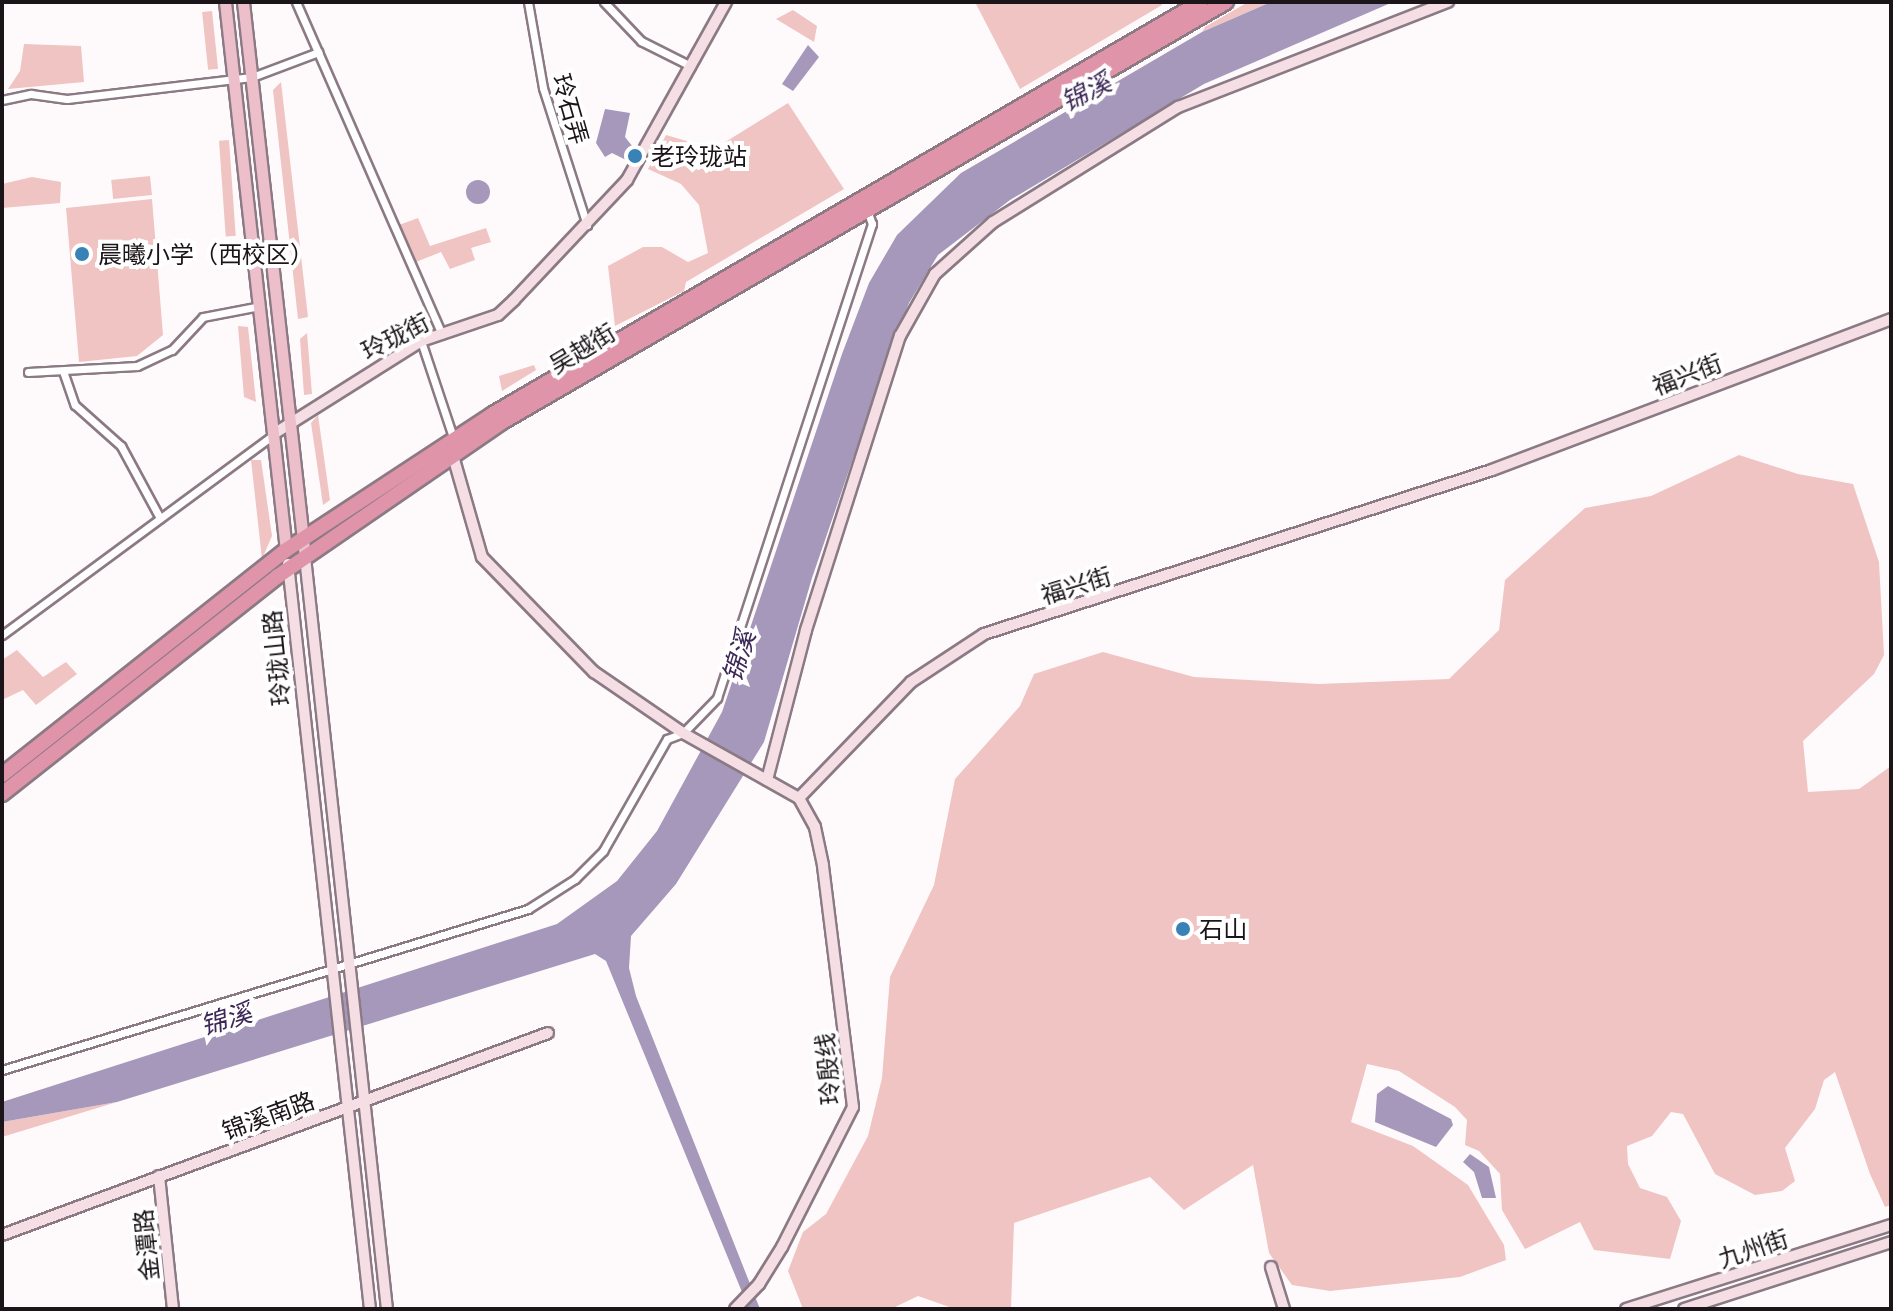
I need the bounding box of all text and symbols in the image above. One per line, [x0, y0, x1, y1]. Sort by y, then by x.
water label: 锦溪 [1056, 66, 1116, 118]
street label: 玲石弄 [547, 70, 595, 148]
place label: 老玲珑站 [651, 142, 747, 170]
marker: 老玲珑站 [626, 147, 644, 165]
place label: 晨曦小学（西校区） [98, 240, 314, 268]
marker: 晨曦小学（西校区） [73, 245, 91, 263]
street label: 玲珑街 [356, 307, 434, 365]
street label: 吴越街 [544, 317, 620, 379]
street label: 福兴街 [1648, 348, 1726, 400]
street label: 福兴街 [1037, 561, 1115, 609]
street label: 玲珑山路 [257, 609, 295, 707]
water label: 锦溪 [716, 627, 762, 685]
place label: 石山 [1199, 915, 1247, 943]
marker: 石山 [1174, 920, 1192, 938]
water label: 锦溪 [197, 996, 255, 1042]
street label: 玲殷线 [810, 1032, 844, 1106]
street label: 锦溪南路 [218, 1085, 318, 1145]
street label: 金潭路 [128, 1208, 164, 1282]
street label: 九州街 [1714, 1223, 1792, 1273]

